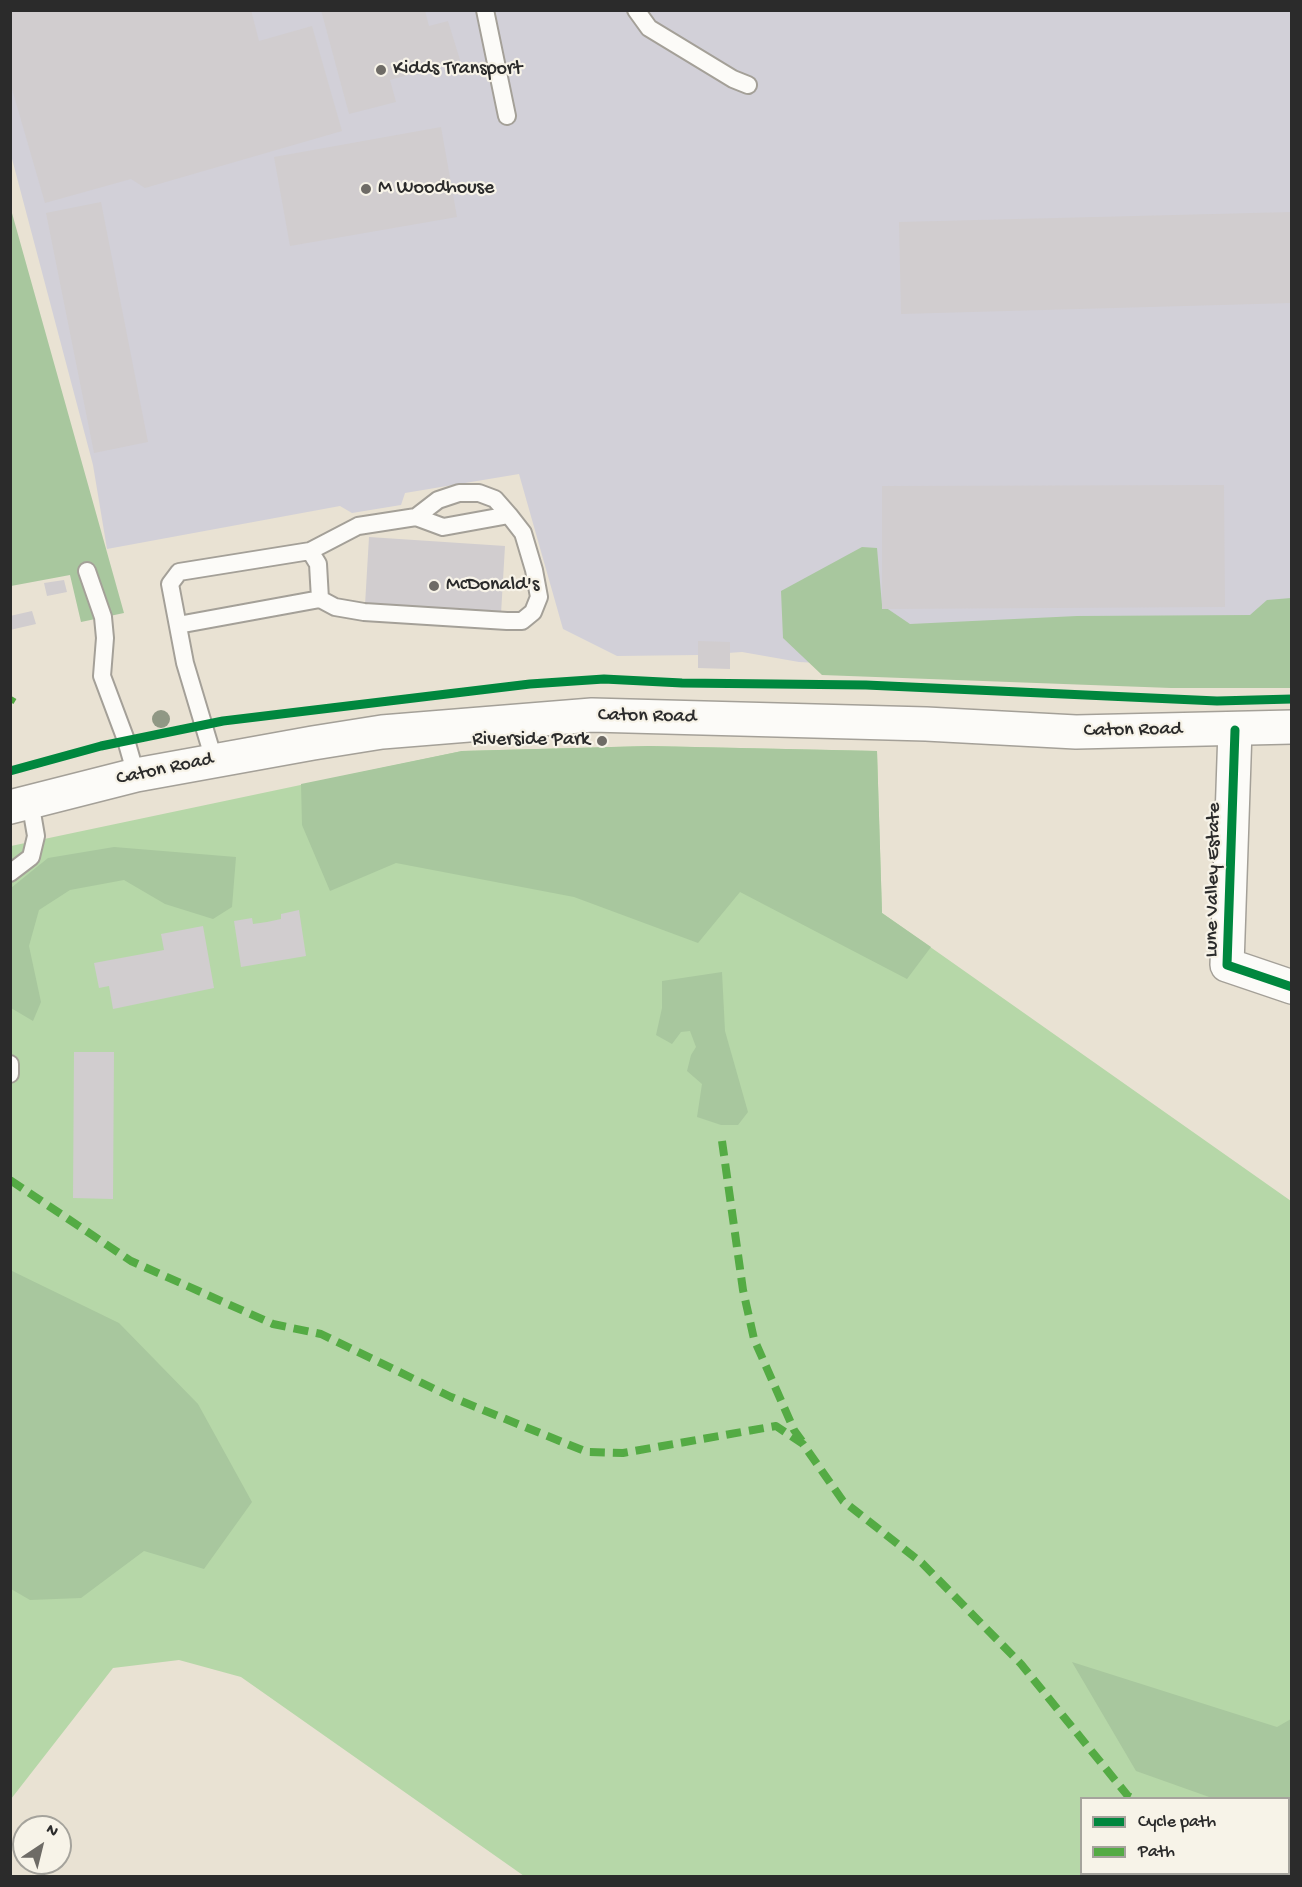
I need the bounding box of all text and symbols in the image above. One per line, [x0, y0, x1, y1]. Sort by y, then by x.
place label: Kidds Transport [393, 58, 522, 82]
marker: Kidds Transport [374, 63, 388, 77]
place label: M Woodhouse [378, 177, 494, 201]
marker: M Woodhouse [359, 182, 373, 196]
place label: McDonald's [446, 574, 539, 598]
marker: McDonald's [427, 579, 441, 593]
street label: Caton Road [598, 704, 696, 730]
street label: Caton Road [1084, 718, 1182, 744]
place label: Riverside Park [472, 729, 590, 753]
marker: Riverside Park [595, 734, 609, 748]
street label: Caton Road [114, 748, 216, 792]
street label: Lune Valley Estate [1201, 802, 1227, 958]
legend [1080, 1797, 1290, 1875]
text: Cycle path [1138, 1812, 1216, 1833]
north arrow [12, 1815, 72, 1875]
text: N [42, 1821, 61, 1842]
text: Path [1138, 1842, 1175, 1863]

